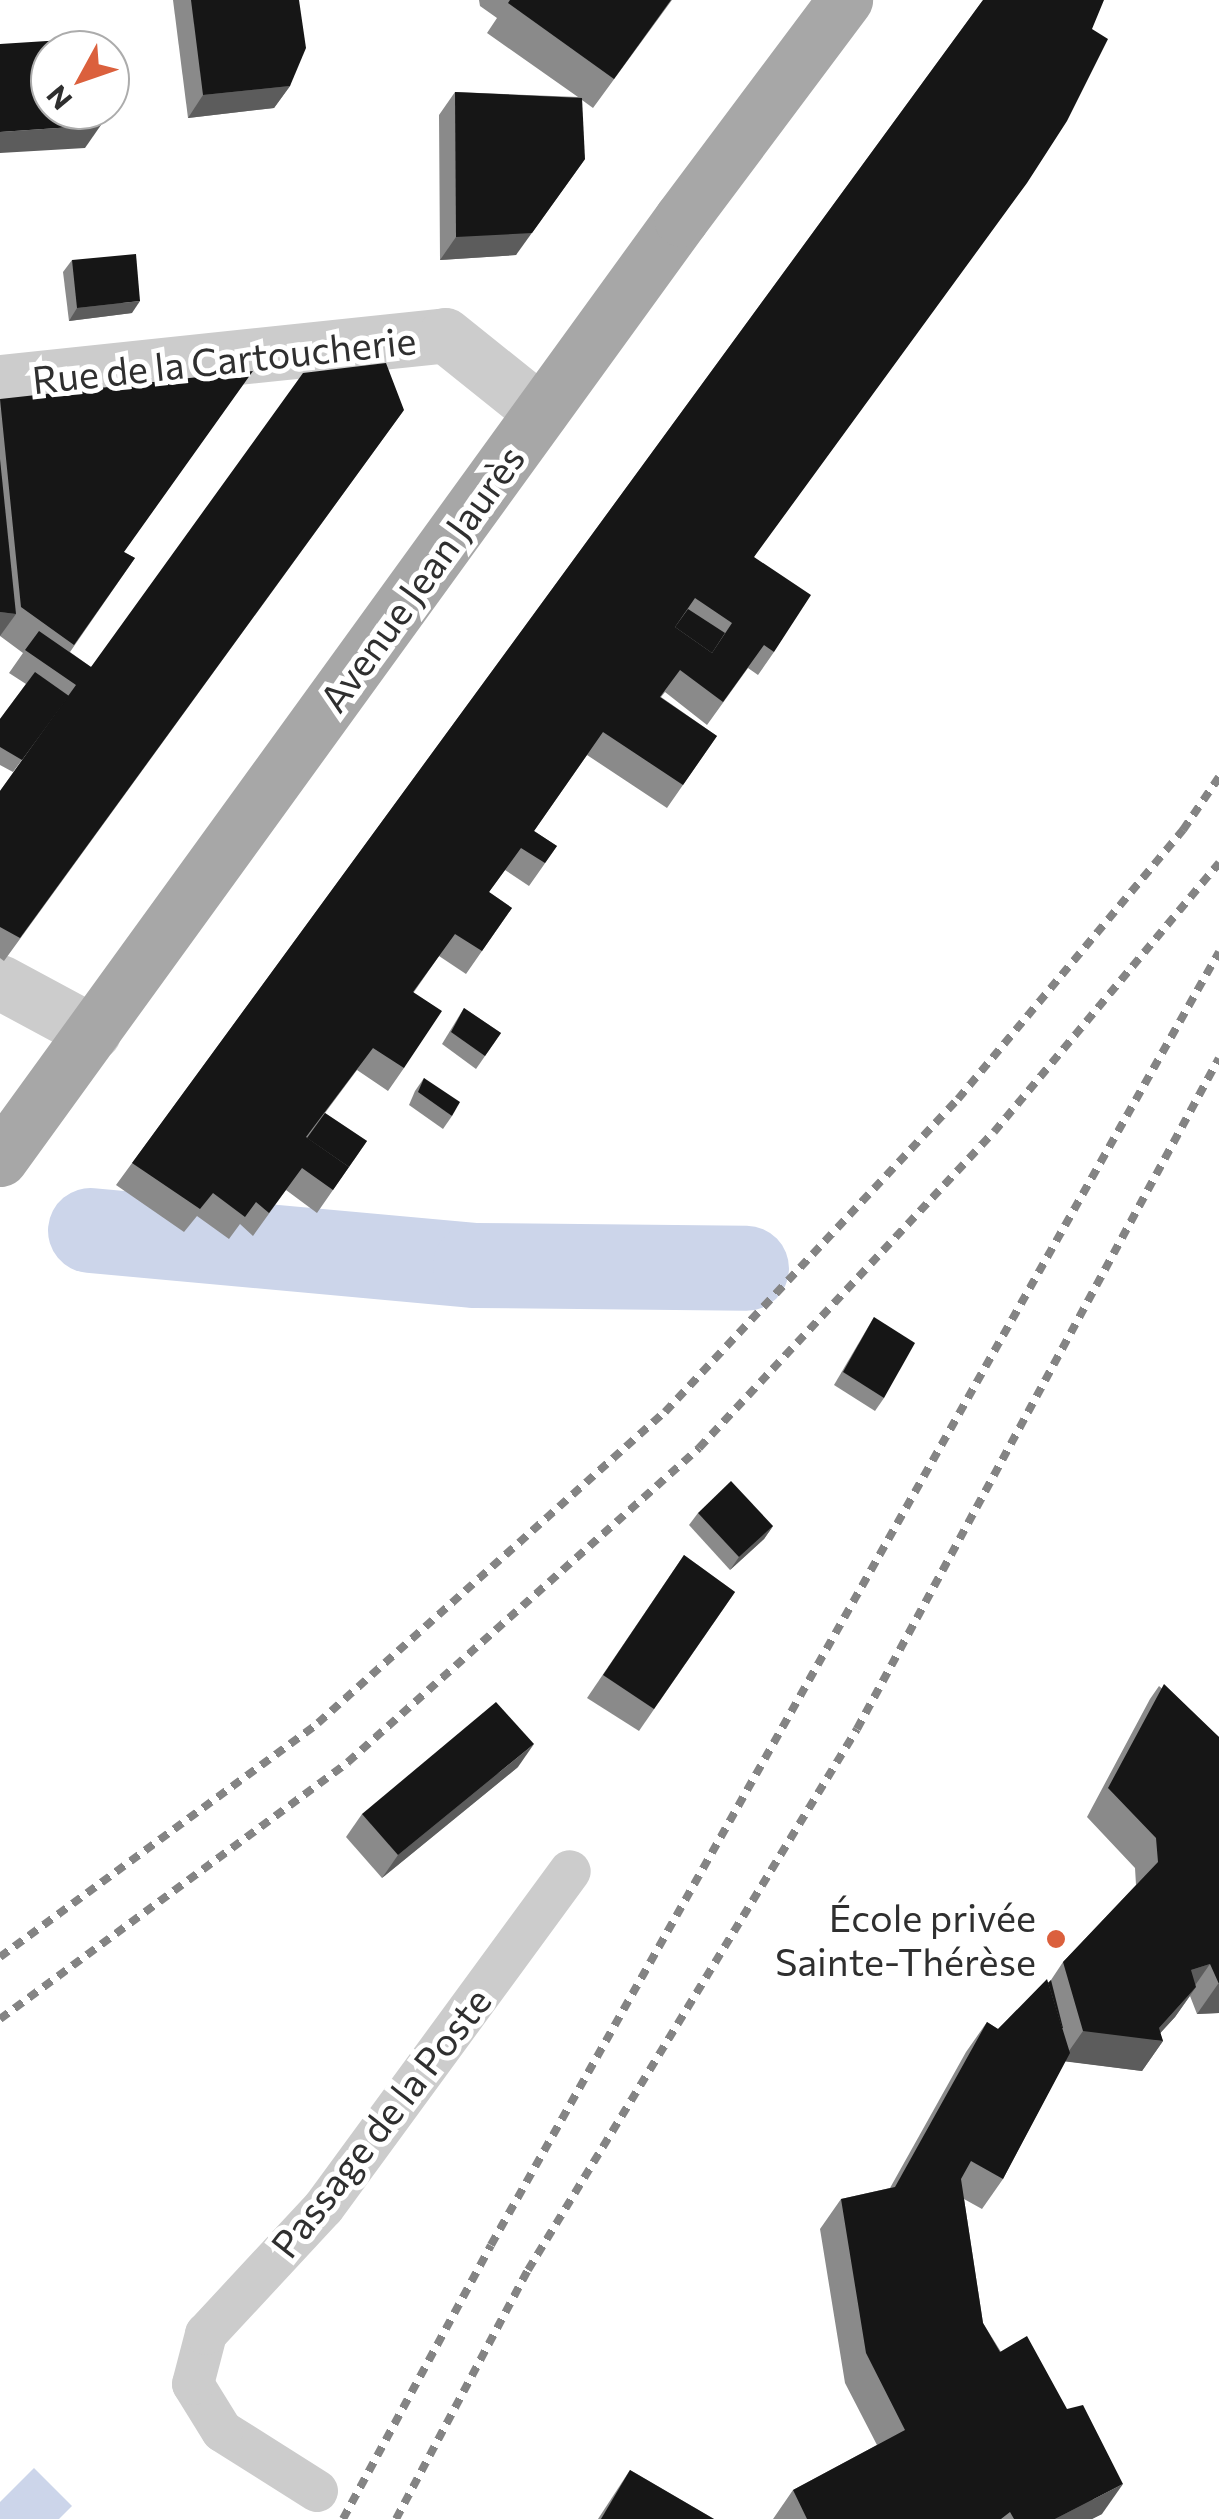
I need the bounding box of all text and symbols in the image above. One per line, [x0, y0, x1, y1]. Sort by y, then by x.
north arrow [30, 30, 130, 130]
text: N [39, 79, 78, 117]
street label: Rue de la Cartoucherie [30, 316, 418, 402]
street label: Avenue Jean Jaurès [309, 436, 533, 720]
place label: École privée Sainte-Thérèse [775, 1894, 1036, 1984]
marker: École privée Sainte-Thérèse [1045, 1928, 1067, 1950]
street label: Passage de la Poste [261, 1978, 499, 2266]

